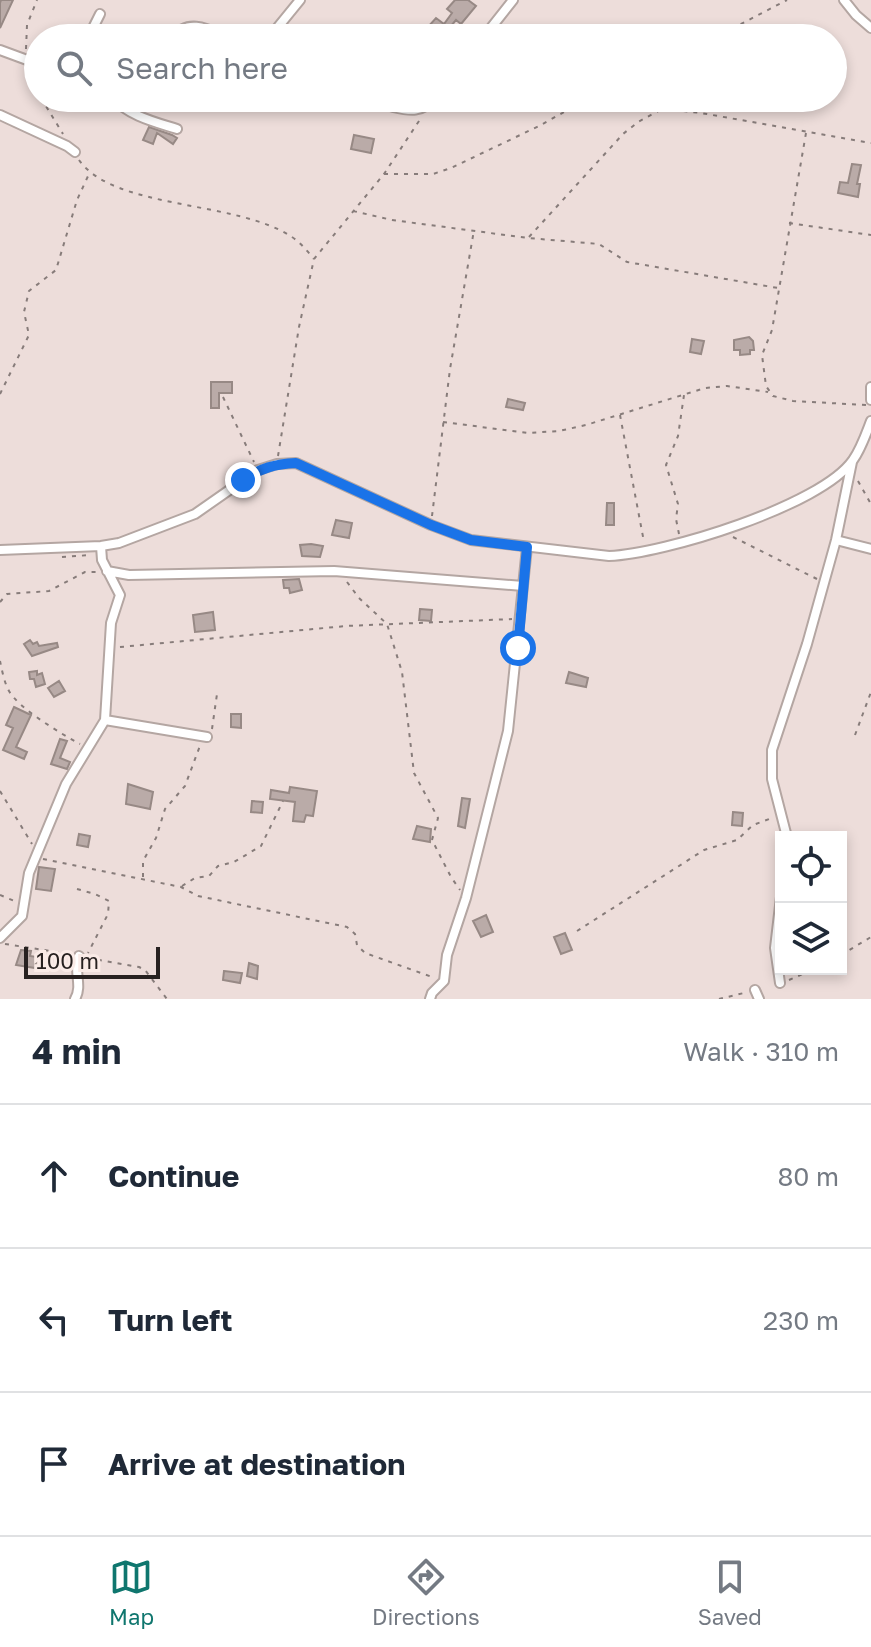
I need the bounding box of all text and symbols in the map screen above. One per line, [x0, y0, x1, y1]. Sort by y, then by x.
search box [24, 24, 847, 112]
icon: search [52, 46, 96, 90]
text: Search here [116, 50, 288, 86]
route end [225, 462, 261, 498]
route start [500, 630, 536, 666]
map controls [775, 831, 847, 975]
button: locate [775, 831, 847, 903]
button: layers [775, 903, 847, 975]
scale bar [24, 943, 160, 979]
text: 100 m [36, 947, 99, 974]
text: 4 min [32, 1031, 121, 1071]
text: Walk · 310 m [683, 1036, 839, 1067]
icon: ahead [32, 1154, 76, 1198]
text: Continue [108, 1158, 239, 1194]
text: 80 m [778, 1161, 839, 1192]
icon: left [32, 1298, 76, 1342]
text: Turn left [108, 1302, 233, 1338]
text: 230 m [763, 1305, 839, 1336]
icon: arrive [32, 1442, 76, 1486]
text: Arrive at destination [108, 1446, 405, 1482]
tab: Map [109, 1555, 154, 1630]
tab: Directions [372, 1555, 480, 1630]
tab: Saved [698, 1555, 762, 1630]

